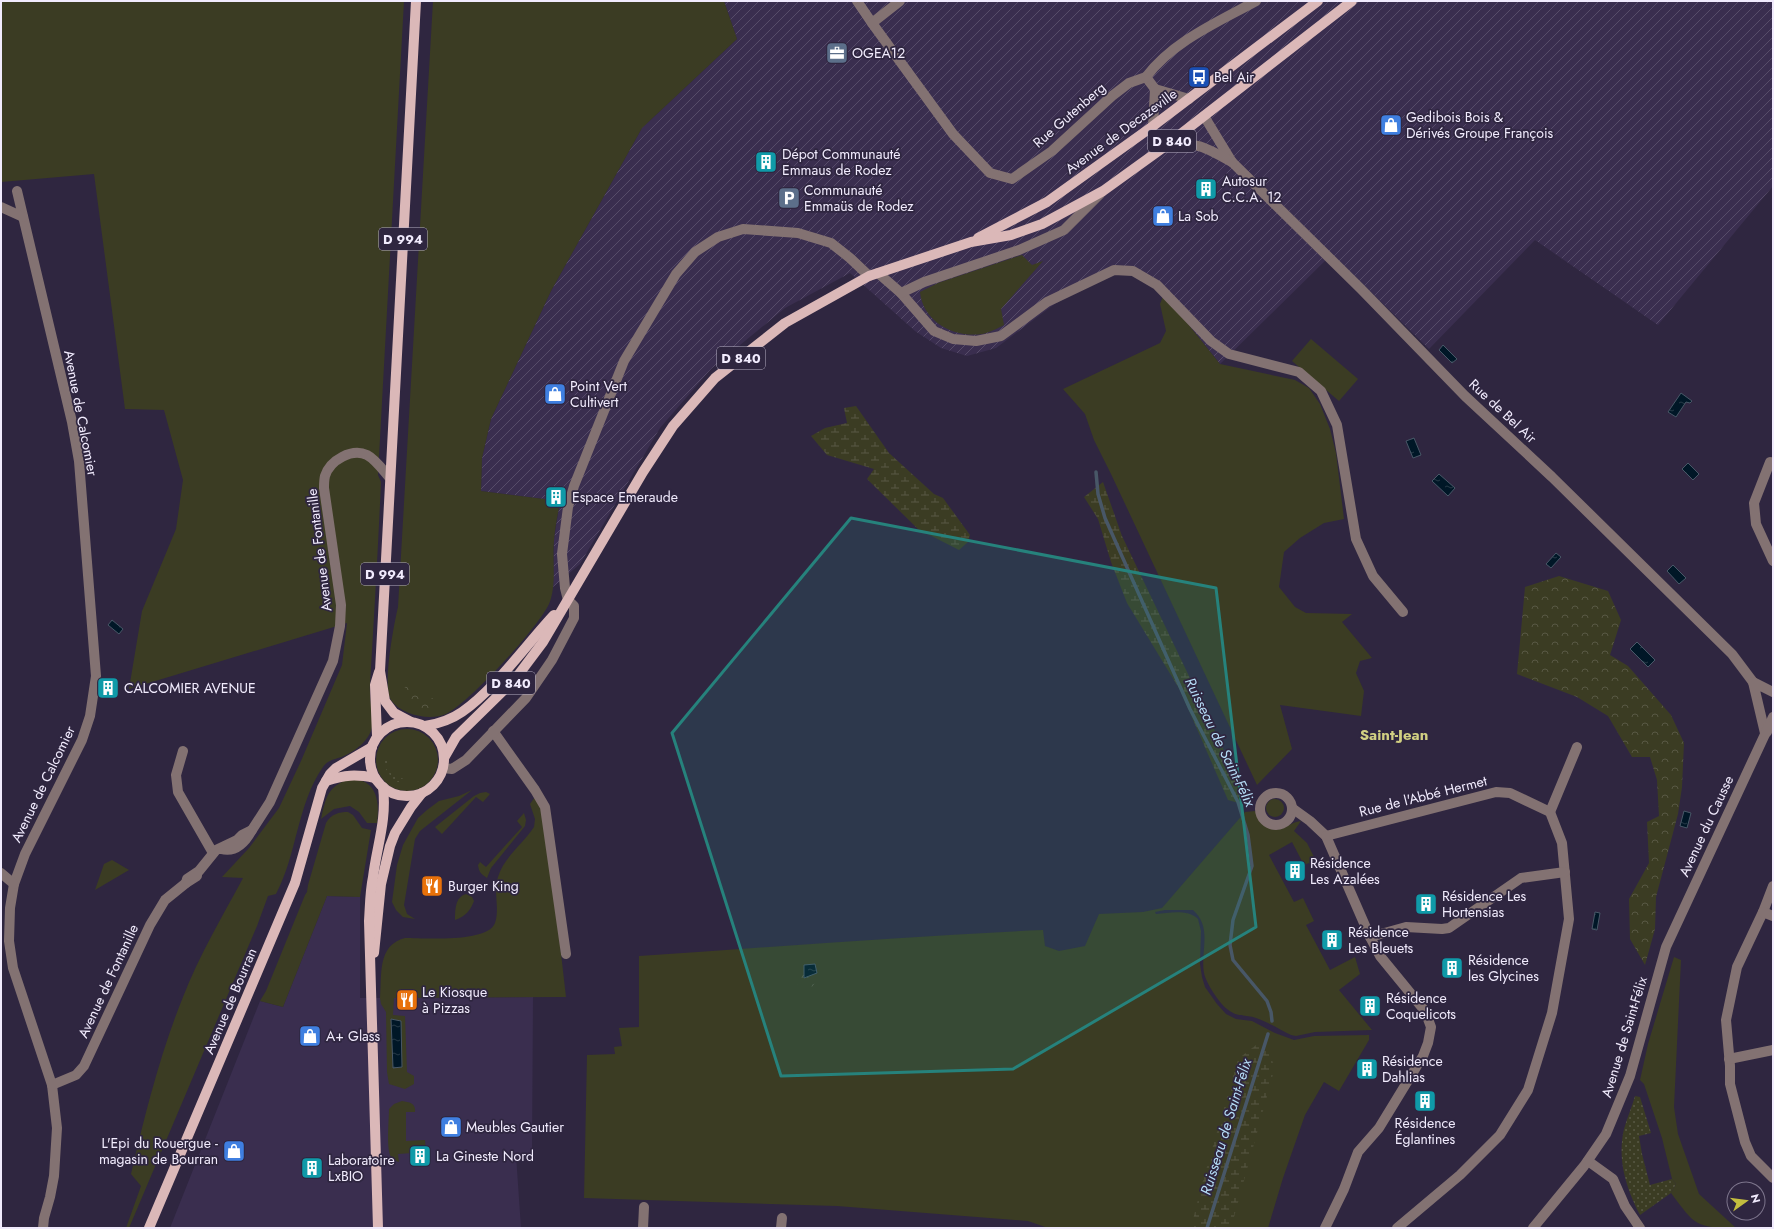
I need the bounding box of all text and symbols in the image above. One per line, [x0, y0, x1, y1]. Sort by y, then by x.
office icon: OGEA12 [824, 40, 850, 66]
place label: OGEA12 [852, 43, 905, 63]
bus stop icon: Bel Air [1186, 64, 1212, 90]
place label: Bel Air [1214, 67, 1254, 87]
street label: Rue Gutenberg [1028, 78, 1110, 152]
street label: Avenue de Decazeville [1061, 84, 1181, 178]
place label: Gedibois Bois & Dérivés Groupe François [1406, 107, 1554, 143]
shop icon: Gedibois Bois & Dérivés Groupe François [1378, 112, 1404, 138]
road number: D 840 [1148, 130, 1196, 152]
place label: Dépot Communauté Emmaus de Rodez [782, 144, 900, 180]
building icon: Dépot Communauté Emmaus de Rodez [753, 149, 779, 175]
place label: Autosur C.C.A. 12 [1222, 171, 1282, 207]
building icon: Autosur C.C.A. 12 [1193, 176, 1219, 202]
place label: Communauté Emmaüs de Rodez [804, 180, 914, 216]
parking icon: Communauté Emmaüs de Rodez [776, 185, 802, 211]
shop icon: La Sob [1150, 203, 1176, 229]
place label: La Sob [1178, 206, 1219, 226]
road number: D 994 [379, 228, 427, 250]
road number: D 840 [717, 347, 765, 369]
street label: Avenue de Calcomier [59, 348, 103, 478]
street label: Rue de Bel Air [1465, 374, 1541, 448]
place label: Point Vert Cultivert [570, 376, 628, 412]
shop icon: Point Vert Cultivert [542, 381, 568, 407]
building icon: Espace Emeraude [543, 484, 569, 510]
street label: Avenue de Fontanille [302, 487, 336, 613]
place label: Espace Emeraude [572, 487, 678, 507]
road number: D 994 [361, 563, 409, 585]
road number: D 840 [487, 672, 535, 694]
water label: Ruisseau de Saint-Félix [1179, 674, 1261, 811]
building icon: CALCOMIER AVENUE [95, 675, 121, 701]
place label: CALCOMIER AVENUE [124, 678, 256, 698]
street label: Avenue de Calcomier [6, 722, 80, 846]
district label: Saint-Jean [1360, 724, 1428, 746]
street label: Rue de l'Abbé Hermet [1357, 770, 1490, 822]
street label: Avenue du Causse [1674, 772, 1738, 880]
place label: Résidence Les Azalées [1310, 853, 1380, 889]
building icon: Résidence Les Azalées [1282, 858, 1308, 884]
restaurant icon: Burger King [419, 873, 445, 899]
place label: Burger King [448, 876, 519, 896]
place label: Résidence Les Hortensias [1442, 886, 1526, 922]
building icon: Résidence Les Hortensias [1413, 891, 1439, 917]
street label: Avenue de Fontanille [73, 921, 143, 1041]
place label: Résidence Les Bleuets [1348, 922, 1414, 958]
building icon: Résidence Les Bleuets [1319, 927, 1345, 953]
street label: Avenue de Bourran [199, 945, 261, 1057]
place label: Résidence les Glycines [1468, 950, 1539, 986]
building icon: Résidence les Glycines [1439, 955, 1465, 981]
street label: Avenue de Saint-Félix [1596, 974, 1652, 1100]
place label: Le Kiosque à Pizzas [422, 982, 487, 1018]
restaurant icon: Le Kiosque à Pizzas [394, 987, 420, 1013]
place label: Résidence Coquelicots [1386, 988, 1456, 1024]
building icon: Résidence Coquelicots [1357, 993, 1383, 1019]
shop icon: A+ Glass [297, 1023, 323, 1049]
place label: A+ Glass [326, 1026, 380, 1046]
place label: Résidence Dahlias [1382, 1051, 1443, 1087]
water label: Ruisseau de Saint-Félix [1195, 1055, 1257, 1198]
building icon: Résidence Dahlias [1354, 1056, 1380, 1082]
building icon: Résidence Églantines [1412, 1088, 1438, 1114]
place label: Résidence Églantines [1395, 1113, 1455, 1149]
shop icon: Meubles Gautier [438, 1114, 464, 1140]
place label: Meubles Gautier [466, 1117, 564, 1137]
place label: L'Epi du Rouergue - magasin de Bourran [99, 1133, 218, 1169]
shop icon: L'Epi du Rouergue - magasin de Bourran [221, 1138, 247, 1164]
building icon: La Gineste Nord [407, 1143, 433, 1169]
place label: La Gineste Nord [436, 1146, 534, 1166]
place label: Laboratoire LxBIO [328, 1150, 395, 1186]
building icon: Laboratoire LxBIO [299, 1155, 325, 1181]
north arrow [1726, 1181, 1766, 1221]
text: N [1747, 1192, 1765, 1205]

